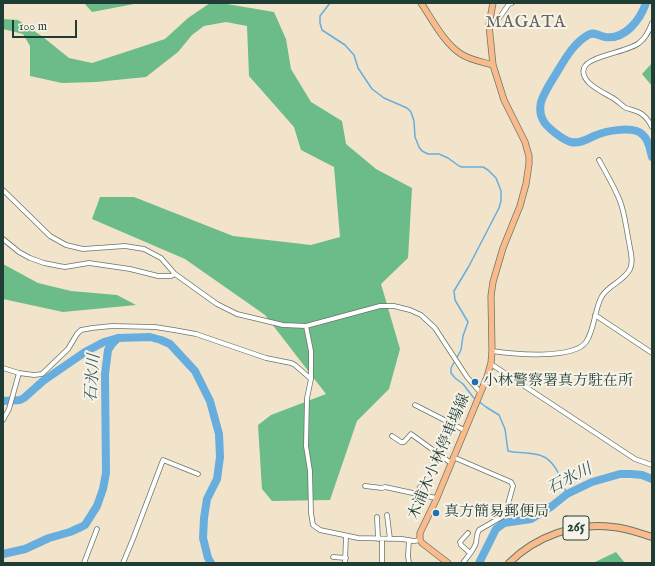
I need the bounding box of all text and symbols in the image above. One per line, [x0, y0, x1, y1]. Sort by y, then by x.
scale bar [14, 12, 79, 38]
district label: MAGATA [485, 14, 567, 34]
text: 100 m [19, 19, 47, 34]
water label: 石氷川 [83, 353, 105, 403]
place label: 小林警察署真方駐在所 [483, 373, 633, 391]
marker: 小林警察署真方駐在所 [470, 377, 480, 387]
street label: 木浦木小林停車場線 [405, 391, 475, 523]
water label: 石氷川 [544, 461, 596, 499]
place label: 真方簡易郵便局 [444, 504, 549, 522]
marker: 真方簡易郵便局 [431, 508, 441, 518]
road number: 265 [563, 516, 589, 540]

